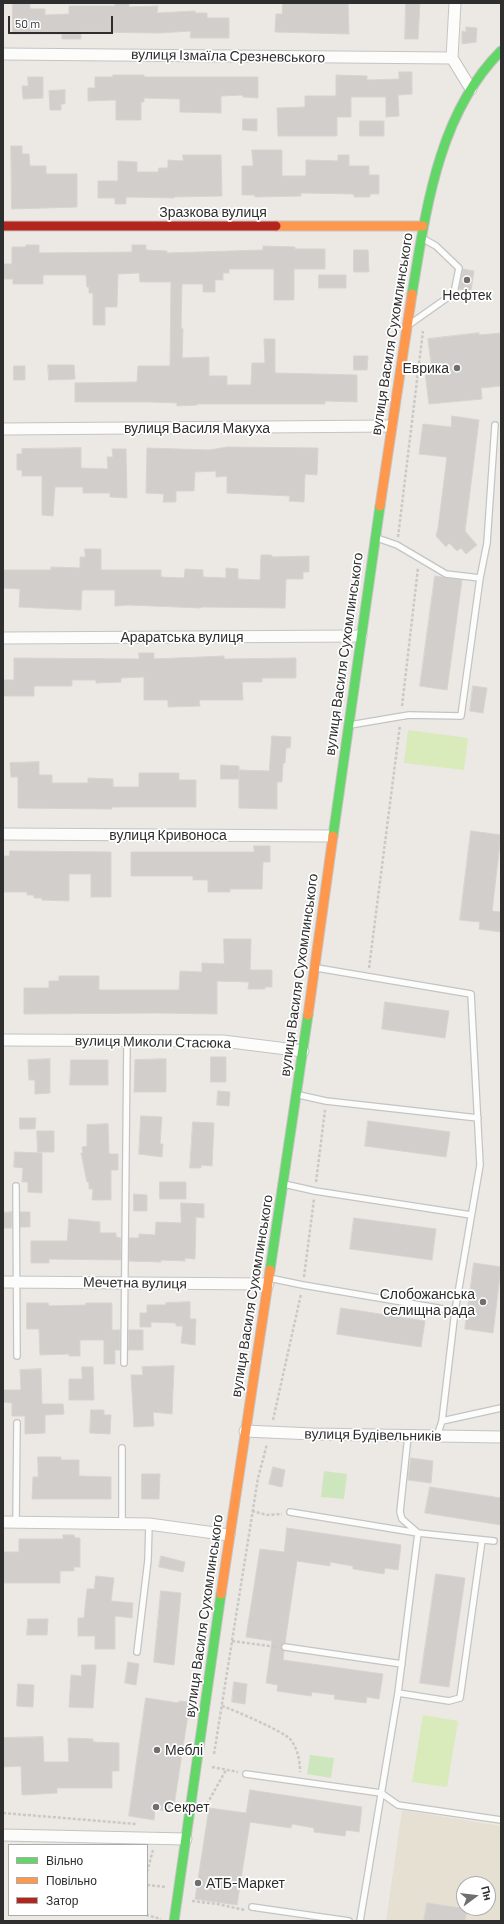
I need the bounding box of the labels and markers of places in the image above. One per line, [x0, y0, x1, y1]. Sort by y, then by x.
marker: Нефтек [462, 275, 472, 285]
place label: Нефтек [442, 287, 492, 303]
place label: Еврика [402, 360, 449, 376]
marker: Еврика [452, 363, 462, 373]
place label: Слобожанська селищна рада [380, 1286, 475, 1318]
marker: Слобожанська селищна рада [478, 1297, 488, 1307]
place label: Меблі [165, 1742, 203, 1758]
marker: Меблі [152, 1745, 162, 1755]
place label: Секрет [164, 1799, 210, 1815]
marker: Секрет [151, 1802, 161, 1812]
place label: АТБ-Маркет [206, 1875, 285, 1891]
marker: АТБ-Маркет [193, 1878, 203, 1888]

